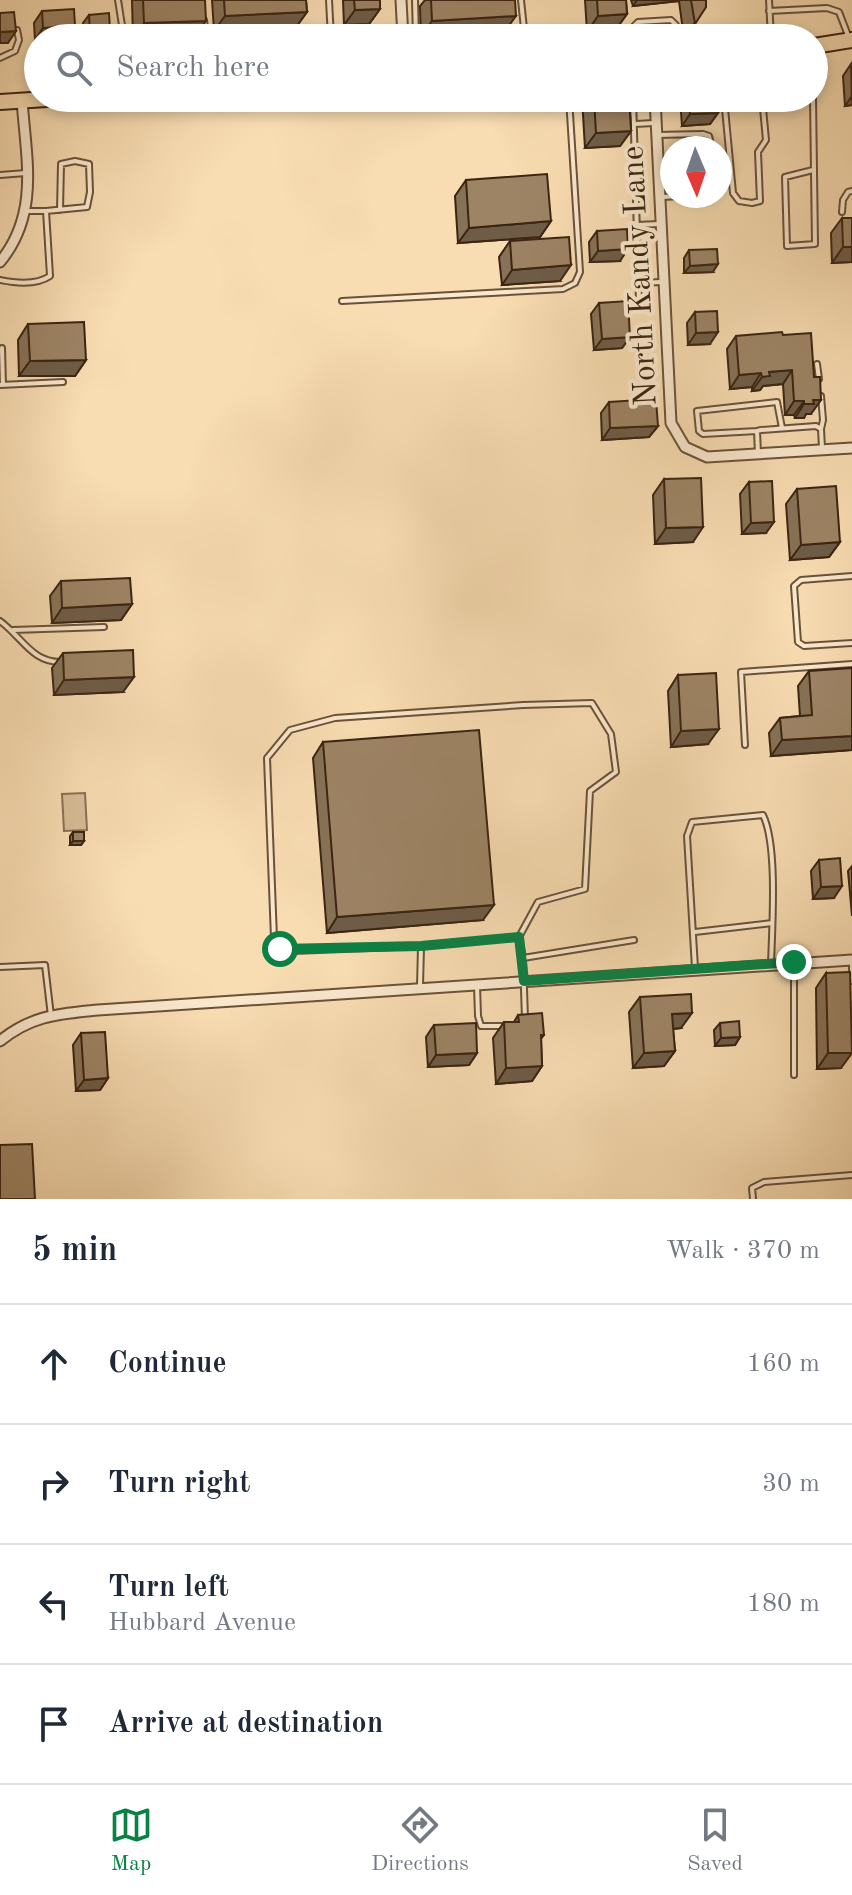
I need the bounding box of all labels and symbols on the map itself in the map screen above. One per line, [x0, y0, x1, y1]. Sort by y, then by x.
north arrow [660, 136, 732, 208]
street label: North Kandy Lane [618, 145, 664, 407]
route start [262, 931, 298, 967]
route end [776, 944, 812, 980]

